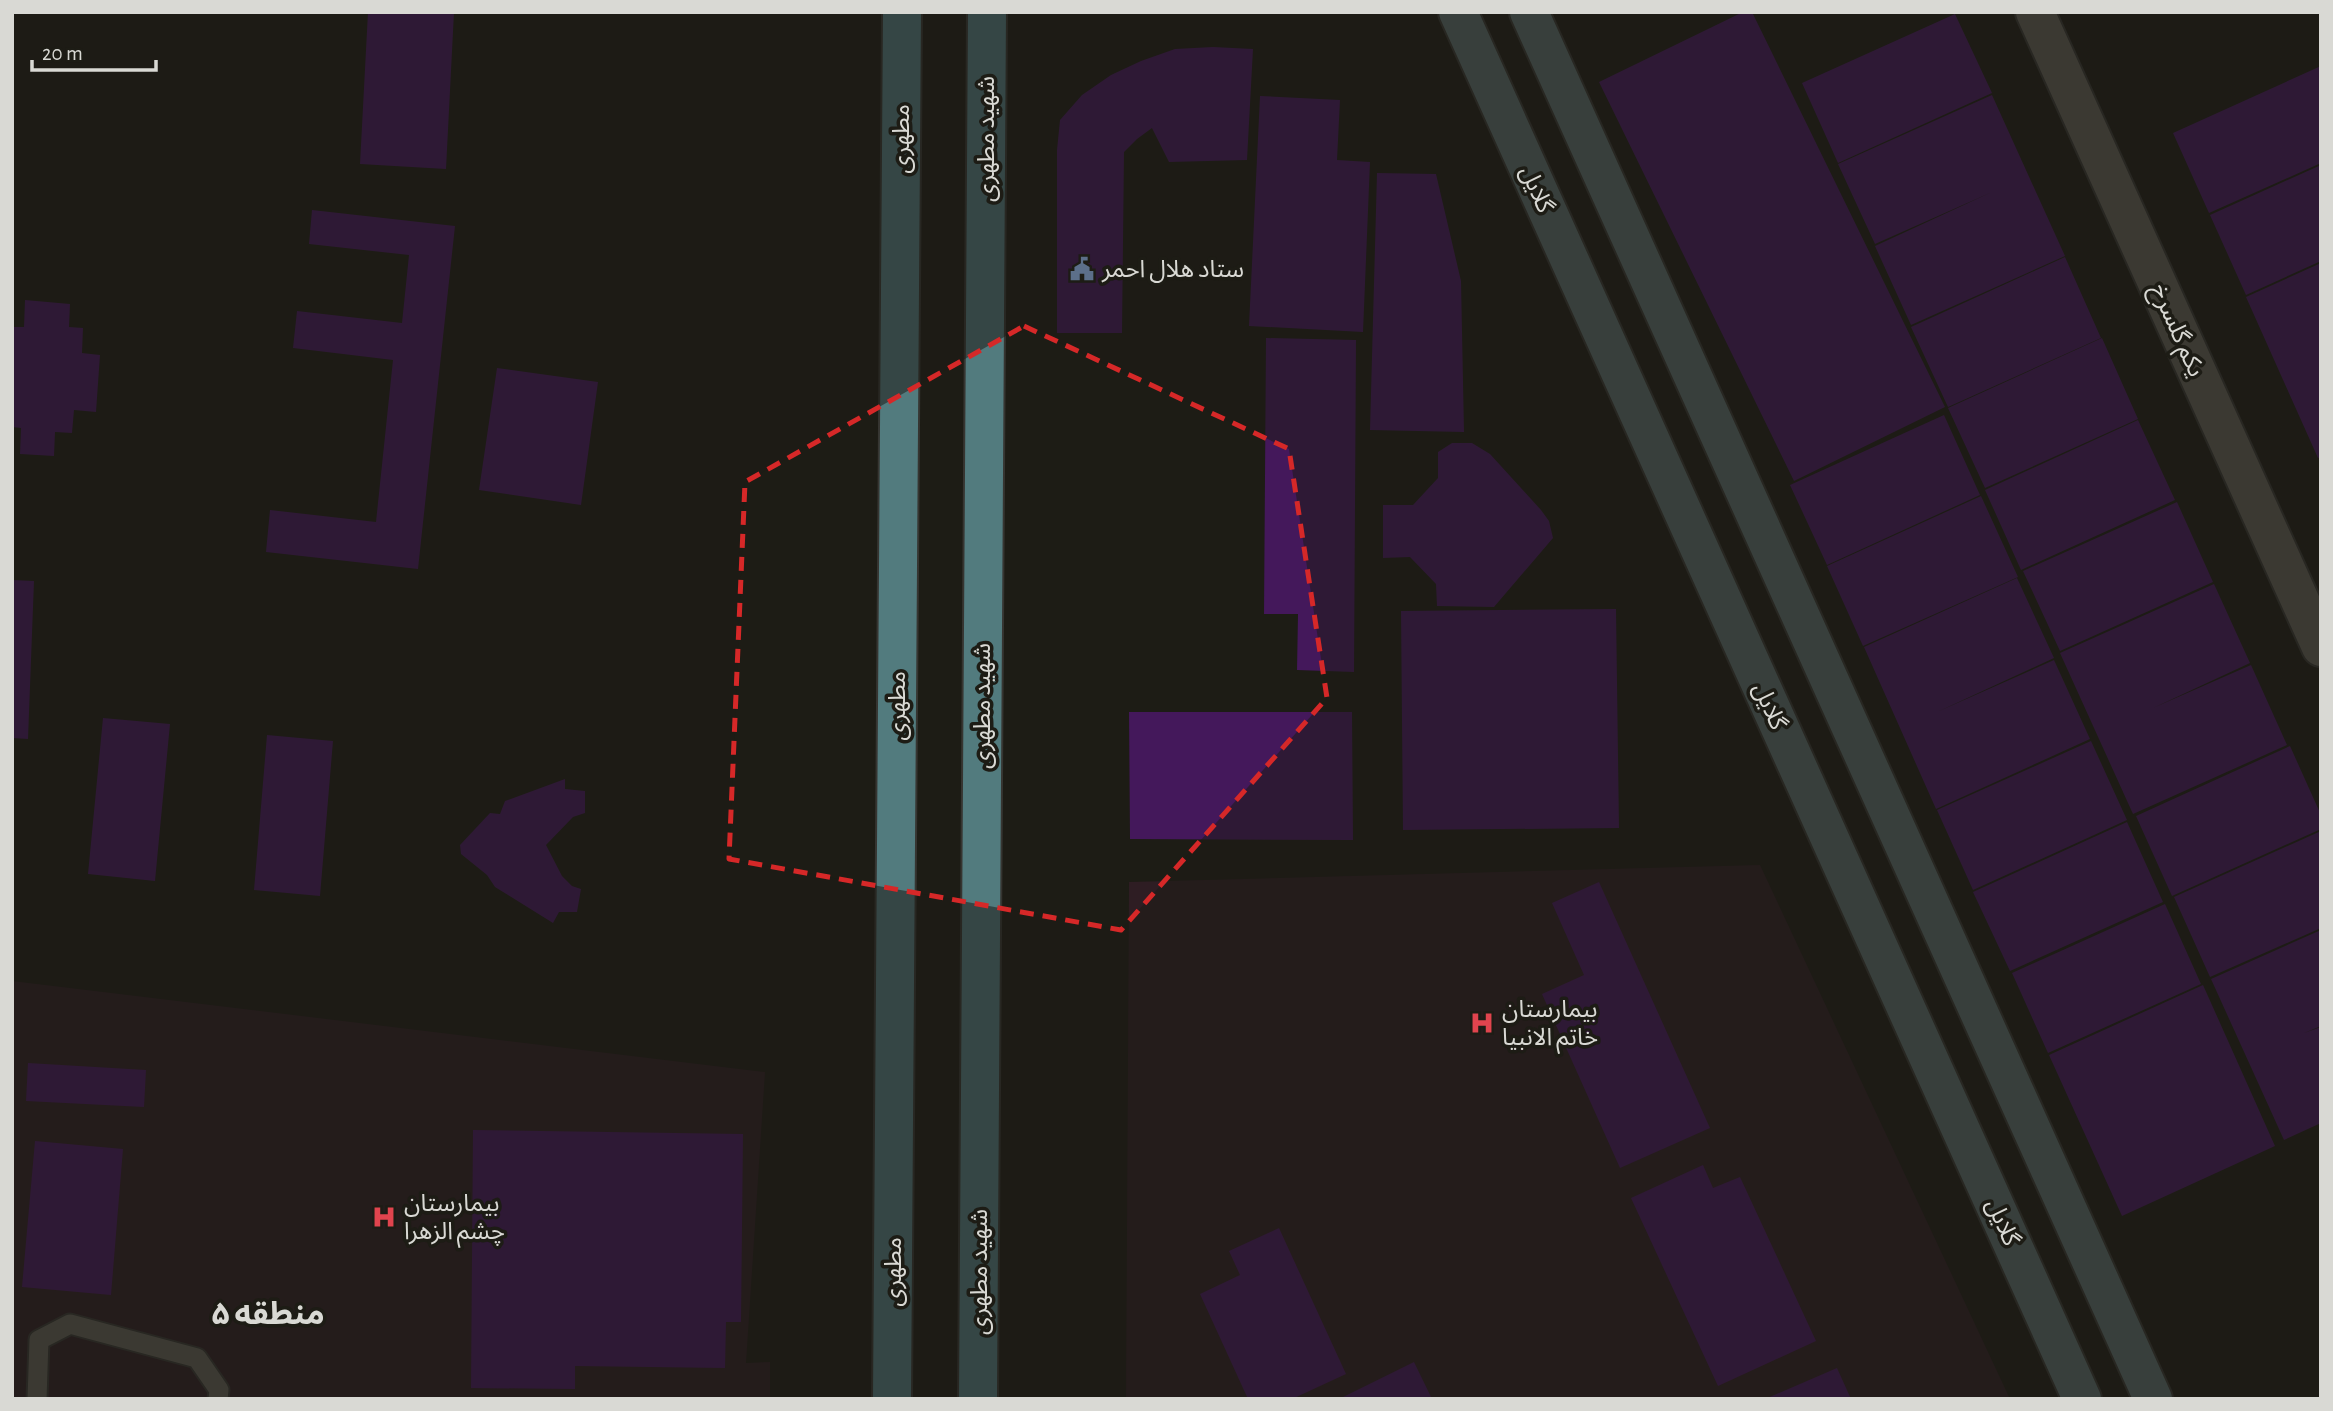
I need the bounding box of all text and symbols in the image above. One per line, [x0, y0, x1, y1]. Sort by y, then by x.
scale bar [32, 28, 156, 72]
text: 20 m [42, 43, 83, 64]
street label: شهید مطهری [975, 76, 1000, 202]
street label: مطهری [890, 104, 915, 174]
street label: گلایل [1515, 162, 1558, 218]
public building icon: ستاد هلال احمر [1068, 255, 1096, 283]
place label: ستاد هلال احمر [1101, 258, 1244, 283]
street label: یکم گلسرخ [2142, 280, 2209, 382]
street label: شهید مطهری [971, 643, 996, 769]
street label: مطهری [886, 671, 911, 741]
street label: گلایل [1748, 679, 1791, 735]
place label: بیمارستان خاتم الانبیا [1502, 998, 1598, 1054]
hospital icon: بیمارستان خاتم الانبیا [1468, 1009, 1496, 1037]
place label: بیمارستان چشم الزهرا [404, 1192, 505, 1248]
street label: گلایل [1981, 1195, 2024, 1251]
hospital icon: بیمارستان چشم الزهرا [370, 1203, 398, 1231]
street label: شهید مطهری [968, 1209, 993, 1335]
street label: مطهری [882, 1237, 907, 1307]
district label: منطقه ۵ [211, 1298, 325, 1330]

